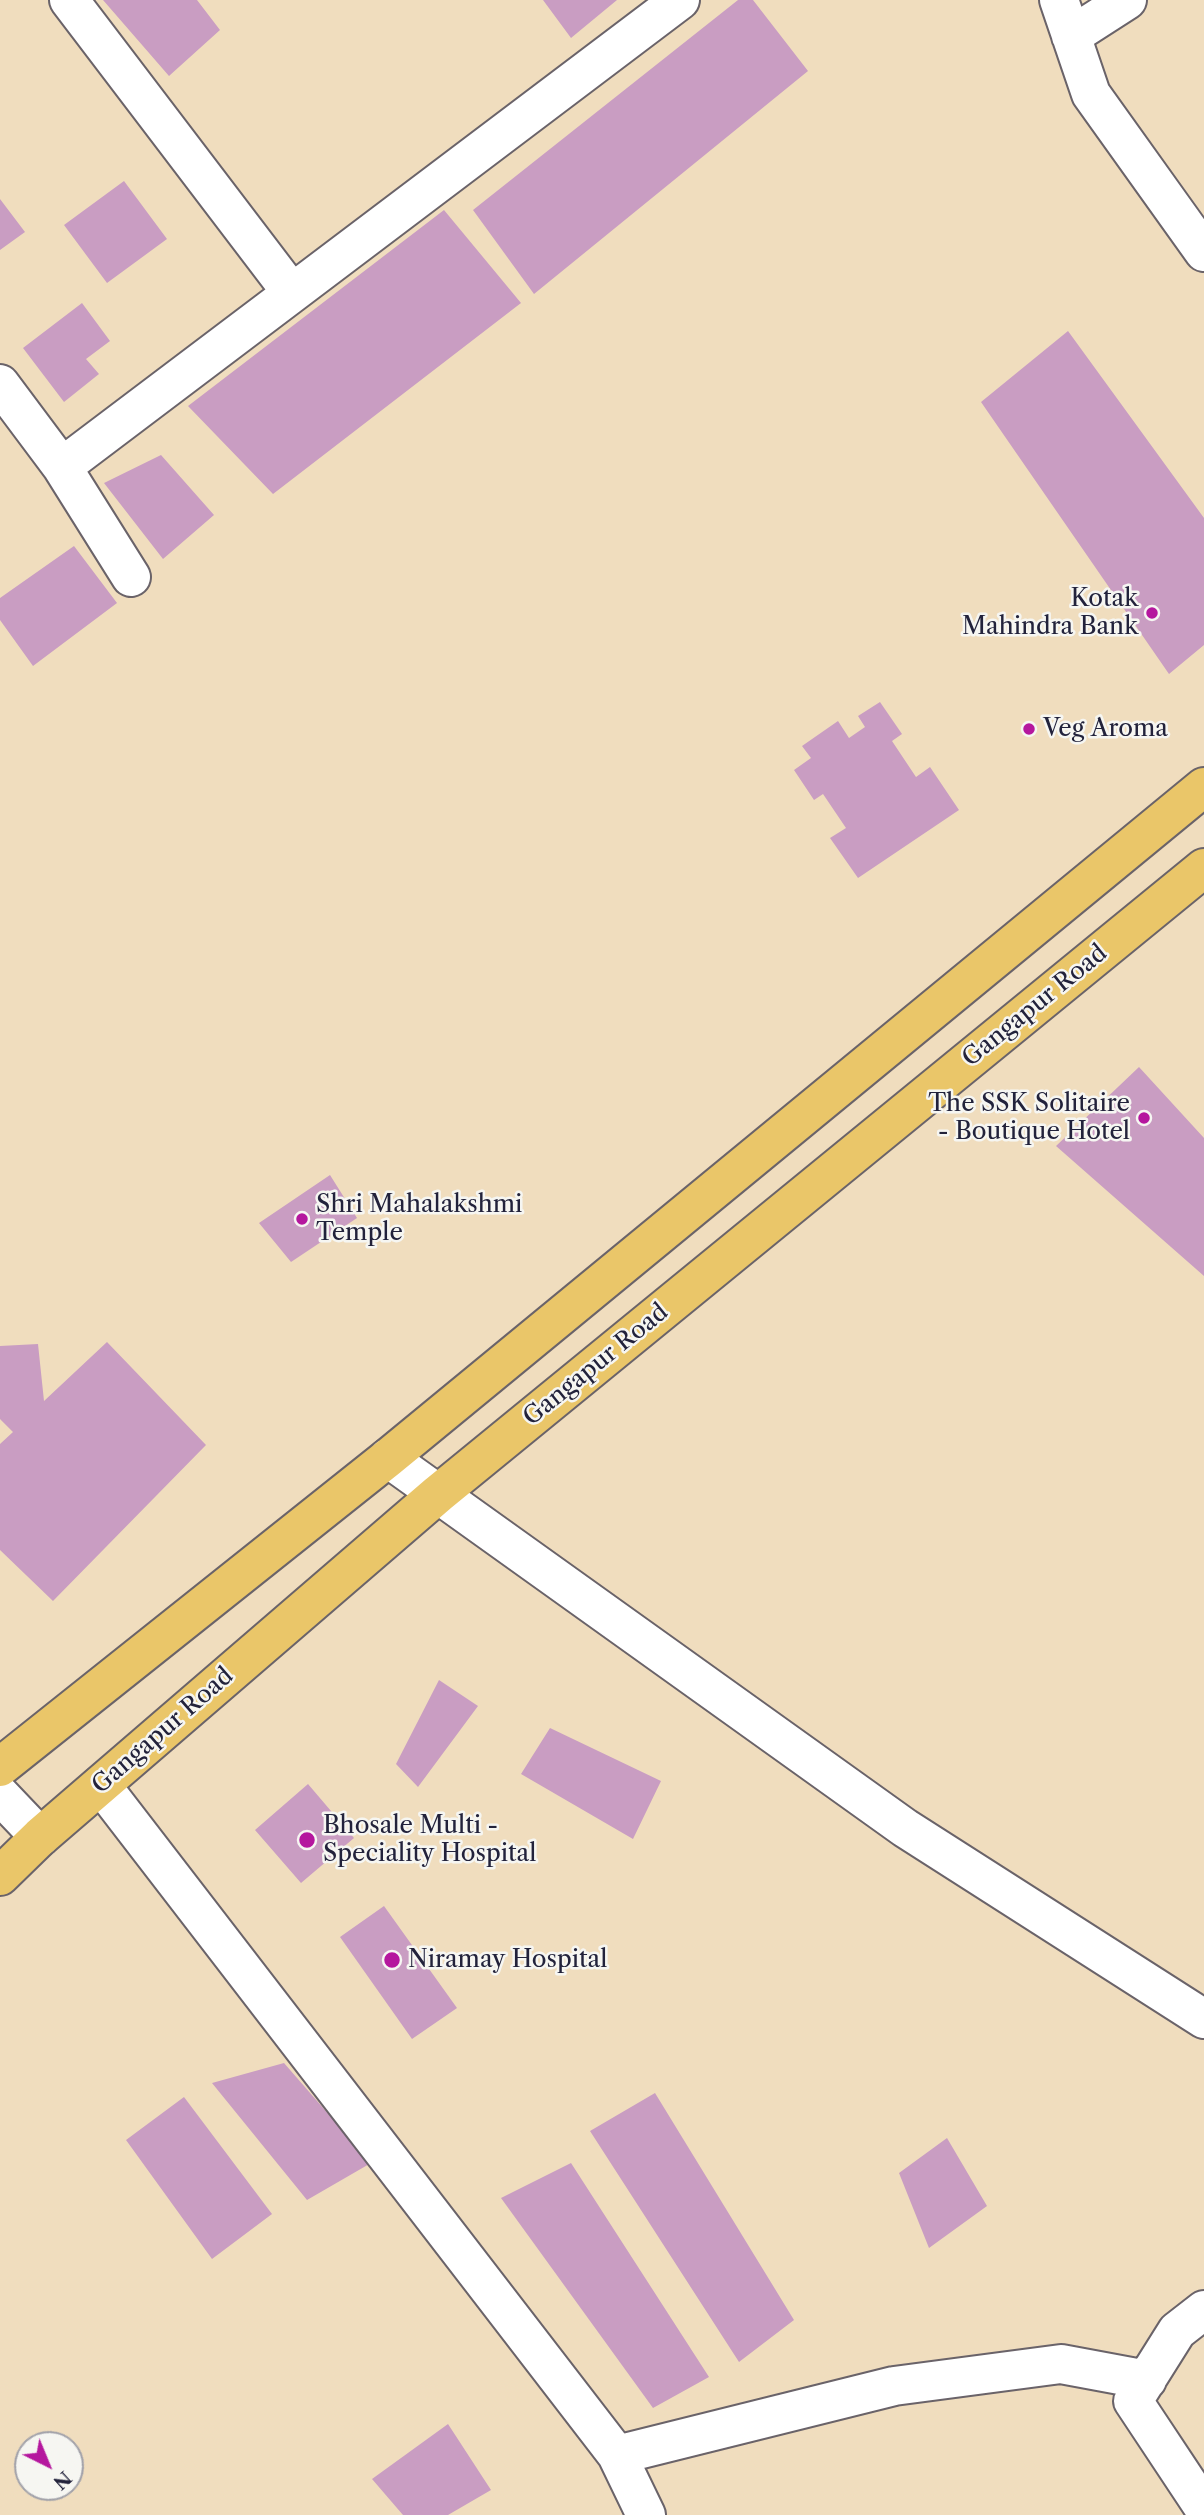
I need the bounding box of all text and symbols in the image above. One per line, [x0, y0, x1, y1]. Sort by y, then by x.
place label: Kotak Mahindra Bank [962, 585, 1138, 641]
marker: Kotak Mahindra Bank [1144, 605, 1160, 621]
place label: Veg Aroma [1043, 715, 1168, 743]
marker: Veg Aroma [1021, 721, 1037, 737]
street label: Gangapur Road [957, 939, 1113, 1073]
place label: The SSK Solitaire - Boutique Hotel [928, 1090, 1130, 1146]
marker: The SSK Solitaire - Boutique Hotel [1136, 1110, 1152, 1126]
place label: Shri Mahalakshmi Temple [316, 1191, 522, 1247]
marker: Shri Mahalakshmi Temple [294, 1211, 310, 1227]
street label: Gangapur Road [518, 1298, 674, 1432]
street label: Gangapur Road [87, 1662, 239, 1800]
place label: Bhosale Multi - Speciality Hospital [323, 1812, 536, 1868]
marker: Bhosale Multi - Speciality Hospital [297, 1830, 317, 1850]
place label: Niramay Hospital [408, 1946, 607, 1974]
marker: Niramay Hospital [382, 1950, 402, 1970]
north arrow [14, 2431, 84, 2501]
text: N [48, 2466, 76, 2494]

